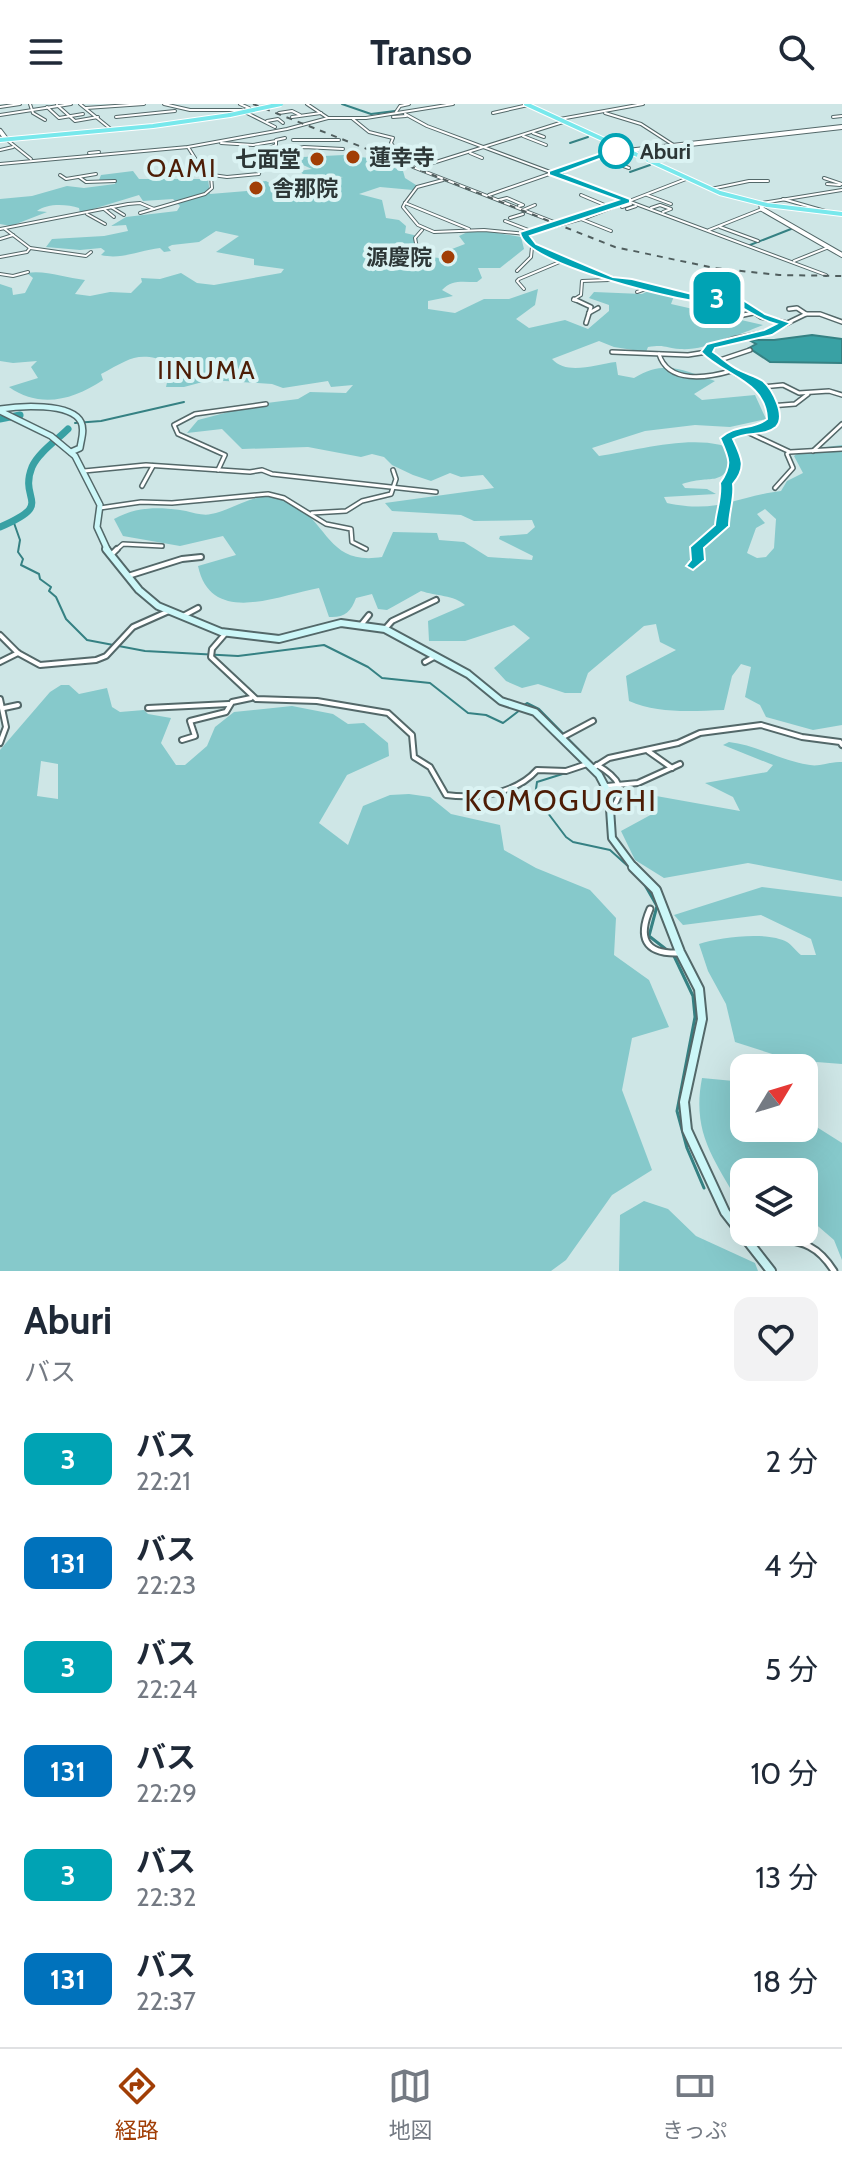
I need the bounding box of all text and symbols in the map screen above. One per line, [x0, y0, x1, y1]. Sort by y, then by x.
icon: menu [24, 30, 68, 74]
text: Transo [370, 30, 472, 74]
icon: search [774, 30, 818, 74]
marker: Aburi [599, 134, 633, 168]
place label: Aburi [640, 138, 691, 165]
place label: 蓮幸寺 [369, 144, 435, 171]
place label: 七面堂 [235, 146, 301, 173]
marker: 蓮幸寺 [344, 148, 362, 166]
marker: 七面堂 [308, 150, 326, 168]
district label: OAMI [146, 152, 218, 184]
place label: 舎那院 [272, 175, 338, 202]
marker: 舎那院 [247, 179, 265, 197]
place label: 源慶院 [366, 244, 432, 271]
marker: 源慶院 [439, 248, 457, 266]
line badge: 3 [691, 272, 743, 324]
text: 3 [709, 281, 725, 315]
district label: IINUMA [157, 354, 257, 386]
district label: KOMOGUCHI [464, 782, 658, 819]
north arrow [730, 1054, 818, 1142]
map controls [730, 1054, 818, 1246]
button: layers [730, 1158, 818, 1246]
text: Aburi [24, 1297, 112, 1344]
button: heart [734, 1297, 818, 1381]
text: バス [24, 1356, 76, 1388]
text: バス [136, 1427, 196, 1464]
text: 3 [60, 1442, 76, 1476]
text: 2 分 [766, 1443, 818, 1480]
text: 22:21 [136, 1465, 191, 1497]
text: バス [136, 1531, 196, 1568]
text: 131 [50, 1546, 86, 1580]
text: 4 分 [764, 1547, 818, 1584]
text: 22:23 [136, 1569, 196, 1601]
text: バス [136, 1635, 196, 1672]
text: 3 [60, 1650, 76, 1684]
text: 5 分 [765, 1651, 818, 1688]
text: 22:24 [136, 1673, 197, 1705]
text: バス [136, 1739, 196, 1776]
text: 131 [50, 1754, 86, 1788]
text: 10 分 [751, 1755, 818, 1792]
text: 22:29 [136, 1777, 197, 1809]
text: バス [136, 1843, 196, 1880]
text: 3 [60, 1858, 76, 1892]
text: 13 分 [755, 1859, 818, 1896]
text: 22:32 [136, 1881, 196, 1913]
text: バス [136, 1947, 196, 1984]
text: 131 [50, 1962, 86, 1996]
text: 18 分 [753, 1963, 818, 2000]
text: 22:37 [136, 1985, 196, 2017]
tab: 経路 [115, 2064, 159, 2144]
tab: 地図 [388, 2064, 432, 2144]
tab: きっぷ [662, 2064, 727, 2144]

